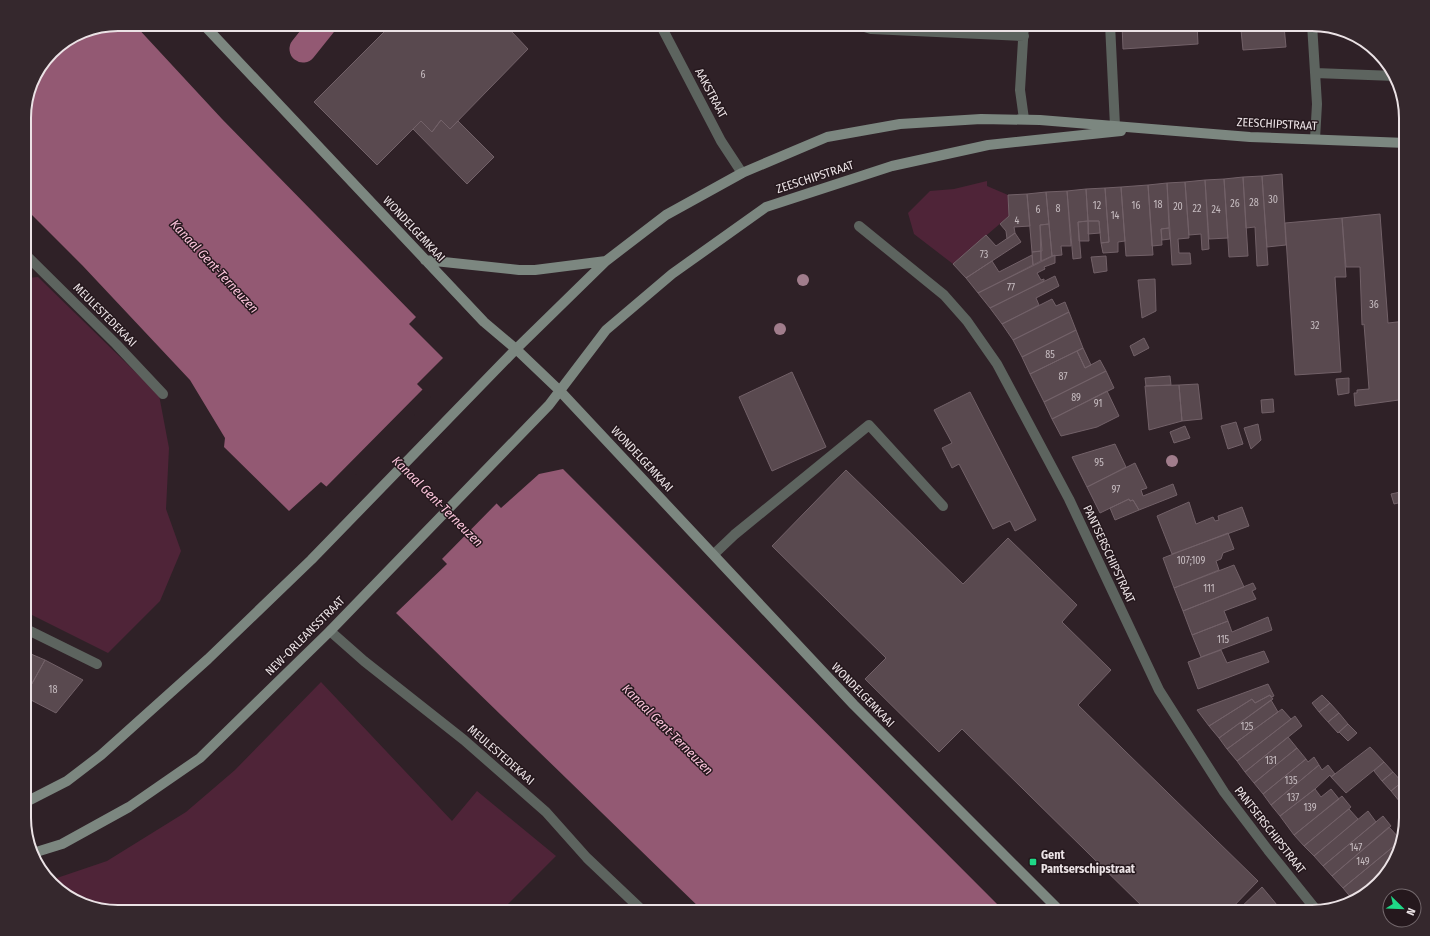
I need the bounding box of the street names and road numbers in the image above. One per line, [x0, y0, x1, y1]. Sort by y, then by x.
street label: AAKSTRAAT [692, 66, 730, 121]
street label: ZEESCHIPSTRAAT [1236, 115, 1318, 133]
street label: ZEESCHIPSTRAAT [774, 158, 856, 196]
street label: WONDELGEMKAAI [380, 193, 448, 265]
street label: MEULESTEDEKAAI [70, 280, 140, 350]
street label: WONDELGEMKAAI [608, 423, 676, 495]
street label: PANTSERSCHIPSTRAAT [1080, 503, 1138, 606]
street label: NEW-ORLEANSSTRAAT [263, 593, 348, 678]
street label: WONDELGEMKAAI [829, 660, 897, 730]
street label: MEULESTEDEKAAI [465, 722, 537, 788]
street label: PANTSERSCHIPSTRAAT [1232, 784, 1309, 877]

